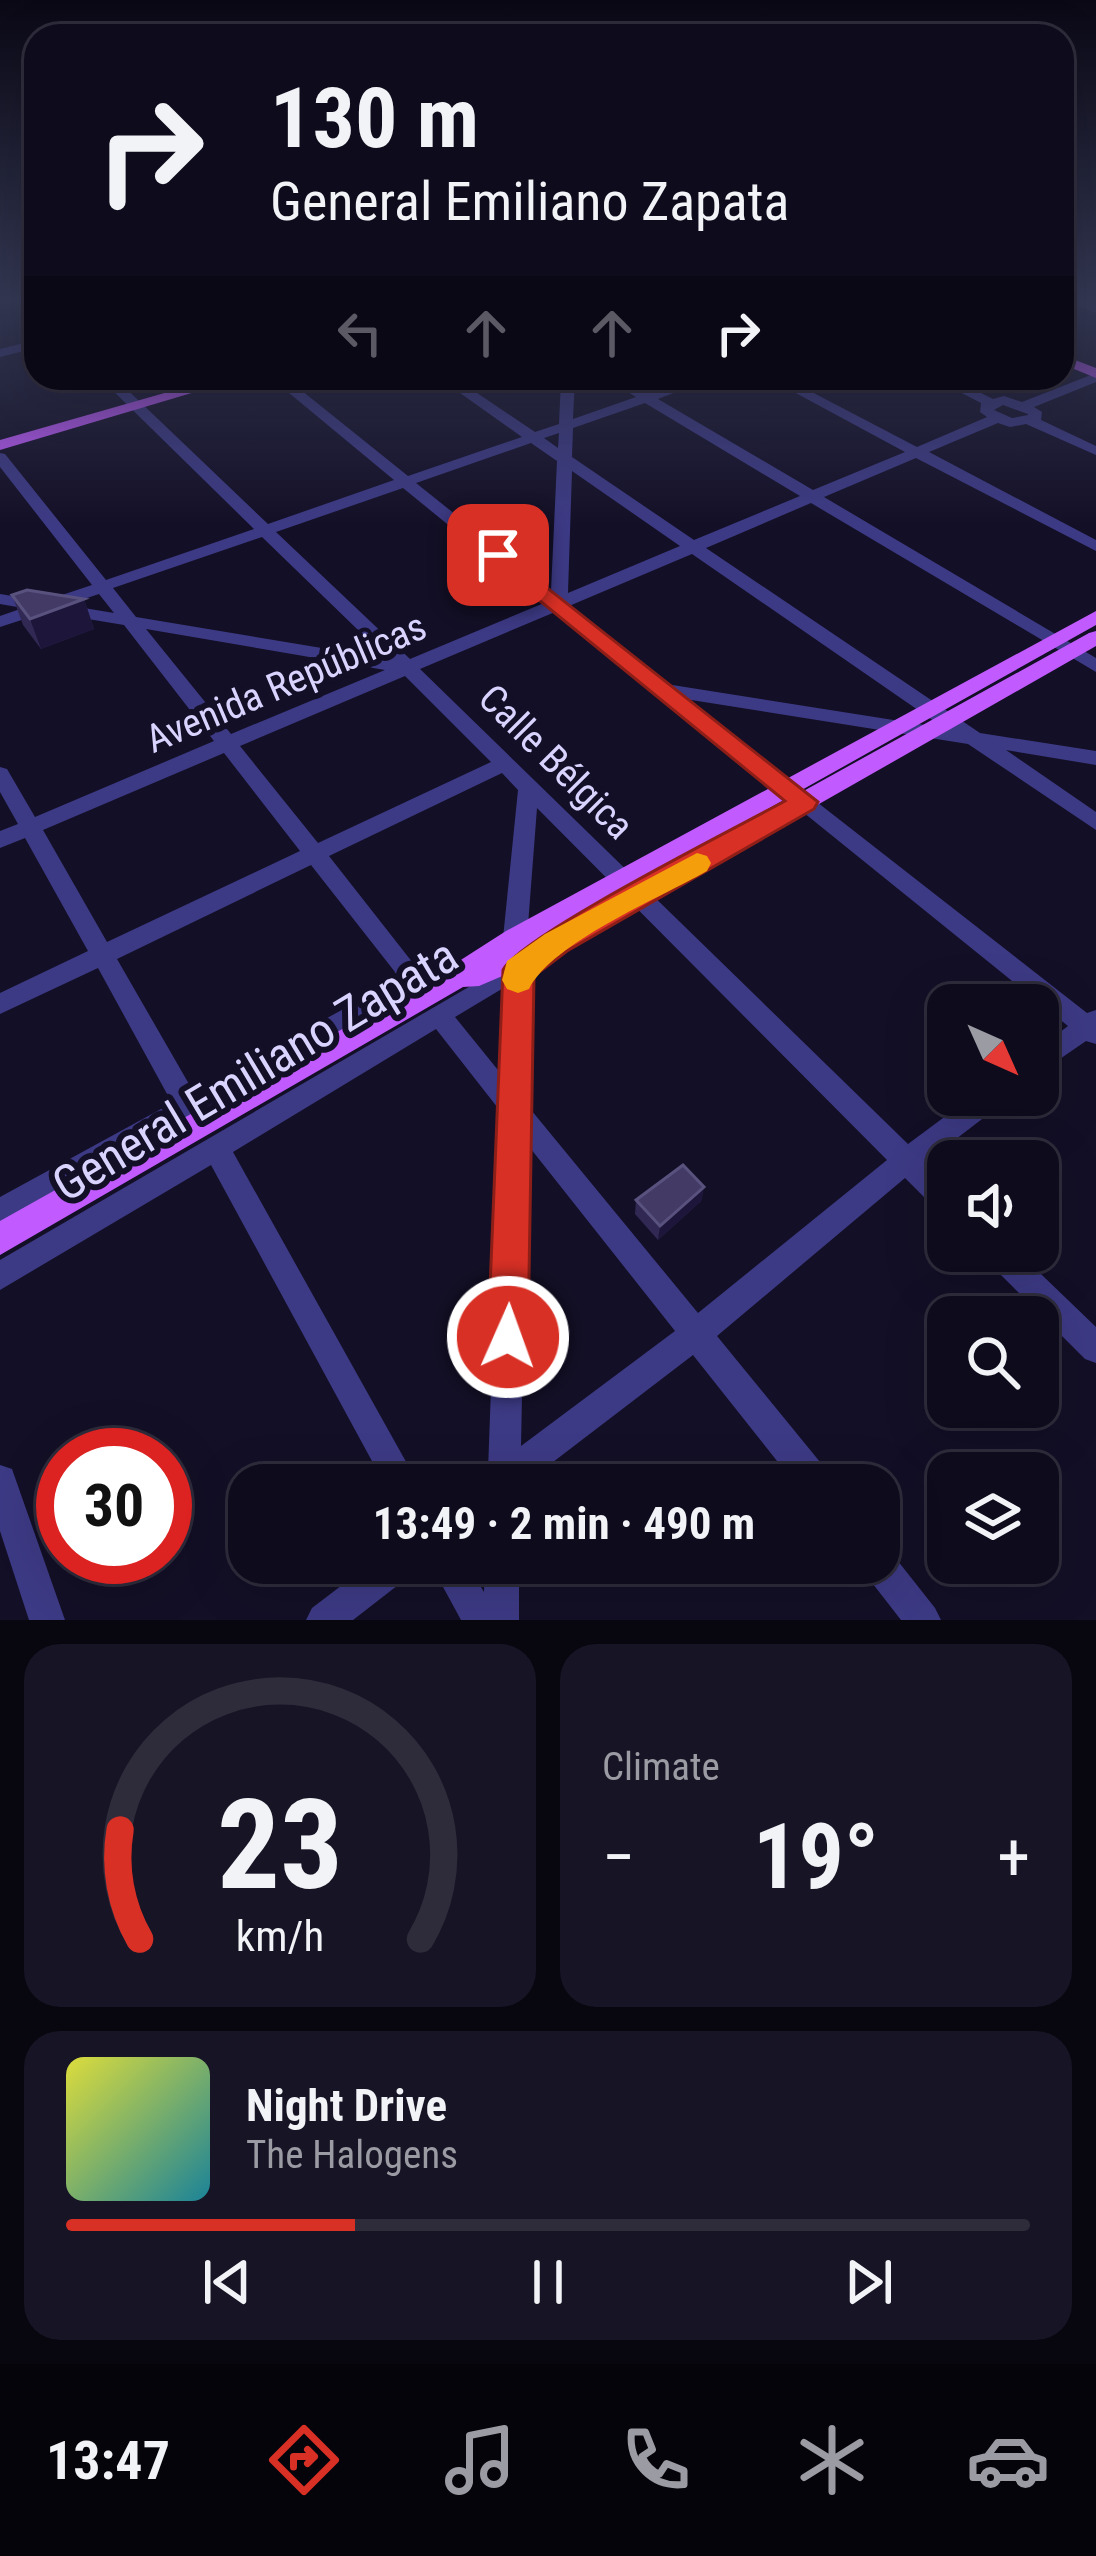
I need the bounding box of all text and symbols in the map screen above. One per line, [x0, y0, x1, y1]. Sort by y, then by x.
text: 130 m [270, 69, 479, 168]
icon: right [72, 72, 228, 228]
text: General Emiliano Zapata [270, 170, 789, 233]
icon: left [327, 300, 393, 366]
icon: ahead [453, 300, 519, 366]
icon: ahead [579, 300, 645, 366]
icon: right [705, 300, 771, 366]
pin [447, 504, 549, 606]
icon: arrive [465, 522, 531, 588]
street label: Avenida Repúblicas [139, 603, 433, 763]
street label: Calle Bélgica [469, 675, 643, 849]
street label: General Emiliano Zapata [42, 927, 468, 1213]
north arrow [927, 984, 1059, 1116]
map controls [927, 984, 1059, 1584]
button: sound [927, 1140, 1059, 1272]
position arrow [445, 1274, 571, 1400]
button: search [927, 1296, 1059, 1428]
speed limit sign: 30 [36, 1428, 192, 1584]
button: layers [927, 1452, 1059, 1584]
text: 13:49 · 2 min · 490 m [373, 1497, 755, 1550]
text: Climate [602, 1744, 720, 1790]
text: 23 [217, 1772, 343, 1918]
text: 19° [753, 1805, 879, 1910]
text: − [602, 1819, 635, 1896]
text: + [997, 1819, 1030, 1896]
text: km/h [236, 1910, 324, 1960]
text: Night Drive [246, 2079, 447, 2132]
text: The Halogens [246, 2132, 458, 2178]
icon: previous [194, 2249, 260, 2315]
icon: pause [515, 2249, 581, 2315]
icon: next [836, 2249, 902, 2315]
icon: directions [262, 2418, 346, 2502]
icon: music [438, 2418, 522, 2502]
icon: phone [614, 2418, 698, 2502]
icon: climate [790, 2418, 874, 2502]
icon: car [966, 2418, 1050, 2502]
text: 13:47 [46, 2429, 170, 2492]

